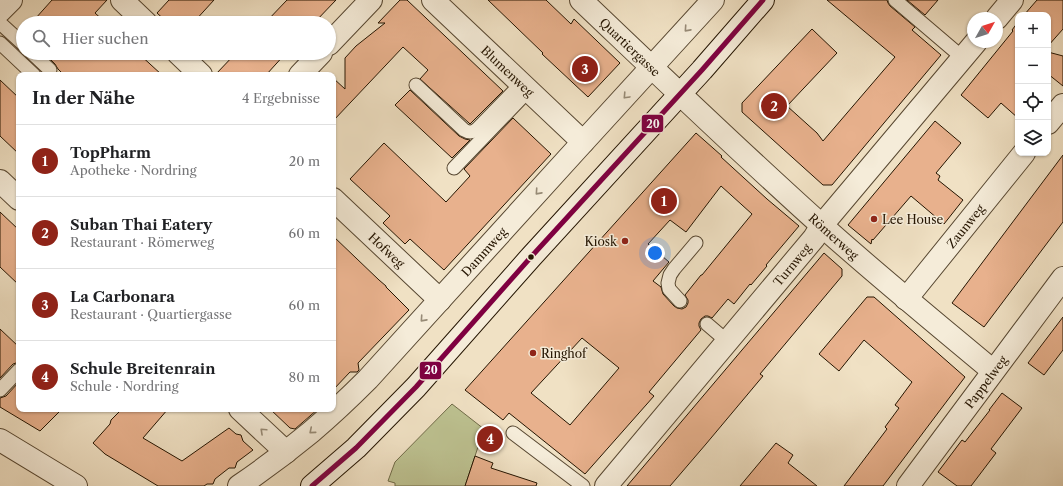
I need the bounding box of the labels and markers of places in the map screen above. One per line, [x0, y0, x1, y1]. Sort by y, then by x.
pin: 3 [572, 54, 598, 84]
pin: 2 [761, 91, 787, 121]
pin: 1 [651, 186, 677, 216]
place label: Lee House [882, 212, 943, 227]
marker: Lee House [869, 214, 879, 224]
place label: Kiosk [584, 234, 618, 249]
marker: Kiosk [620, 236, 630, 246]
unlabelled marker [526, 252, 536, 262]
place label: Ringhof [541, 346, 588, 361]
marker: Ringhof [528, 348, 538, 358]
pin: 4 [477, 424, 503, 454]

